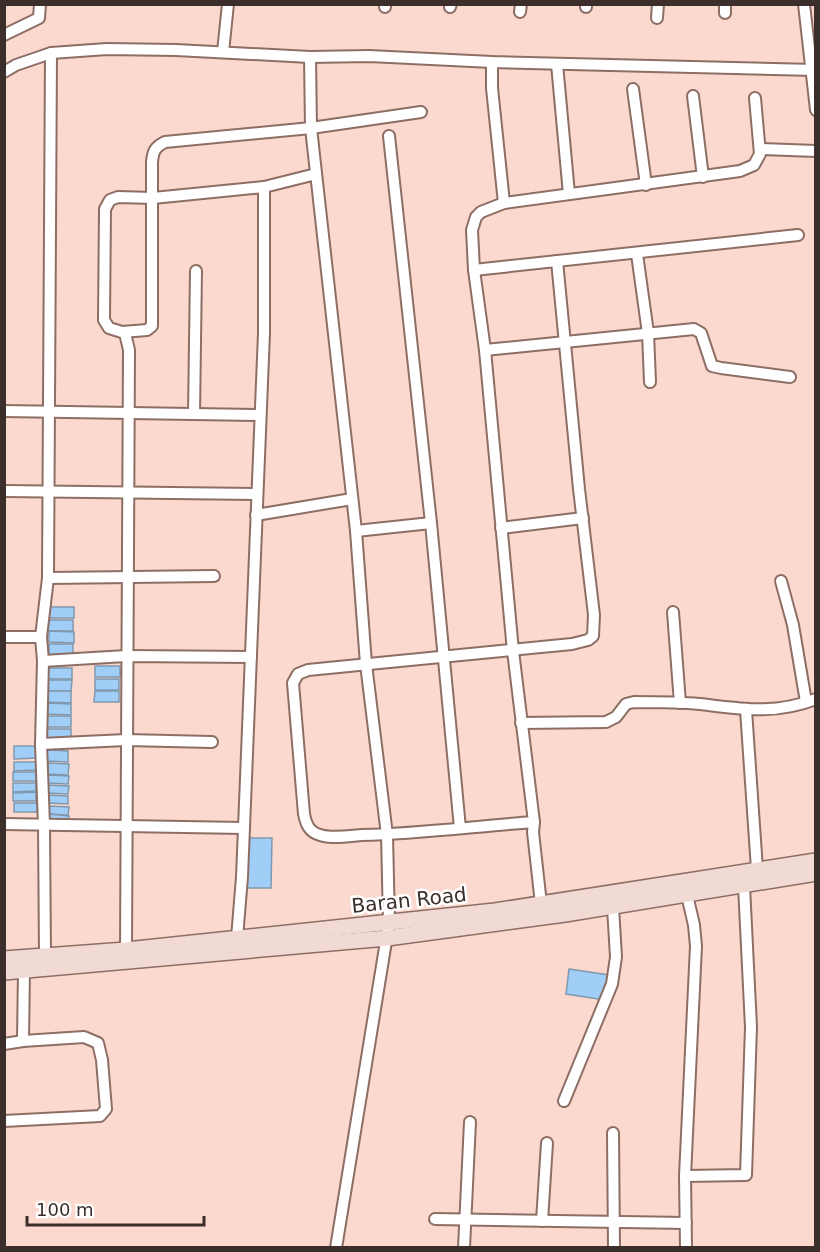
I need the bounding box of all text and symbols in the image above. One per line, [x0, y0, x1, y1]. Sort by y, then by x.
street label: Baran Road [350, 882, 468, 918]
scale bar [27, 1189, 204, 1227]
text: 100 m [36, 1199, 94, 1220]

